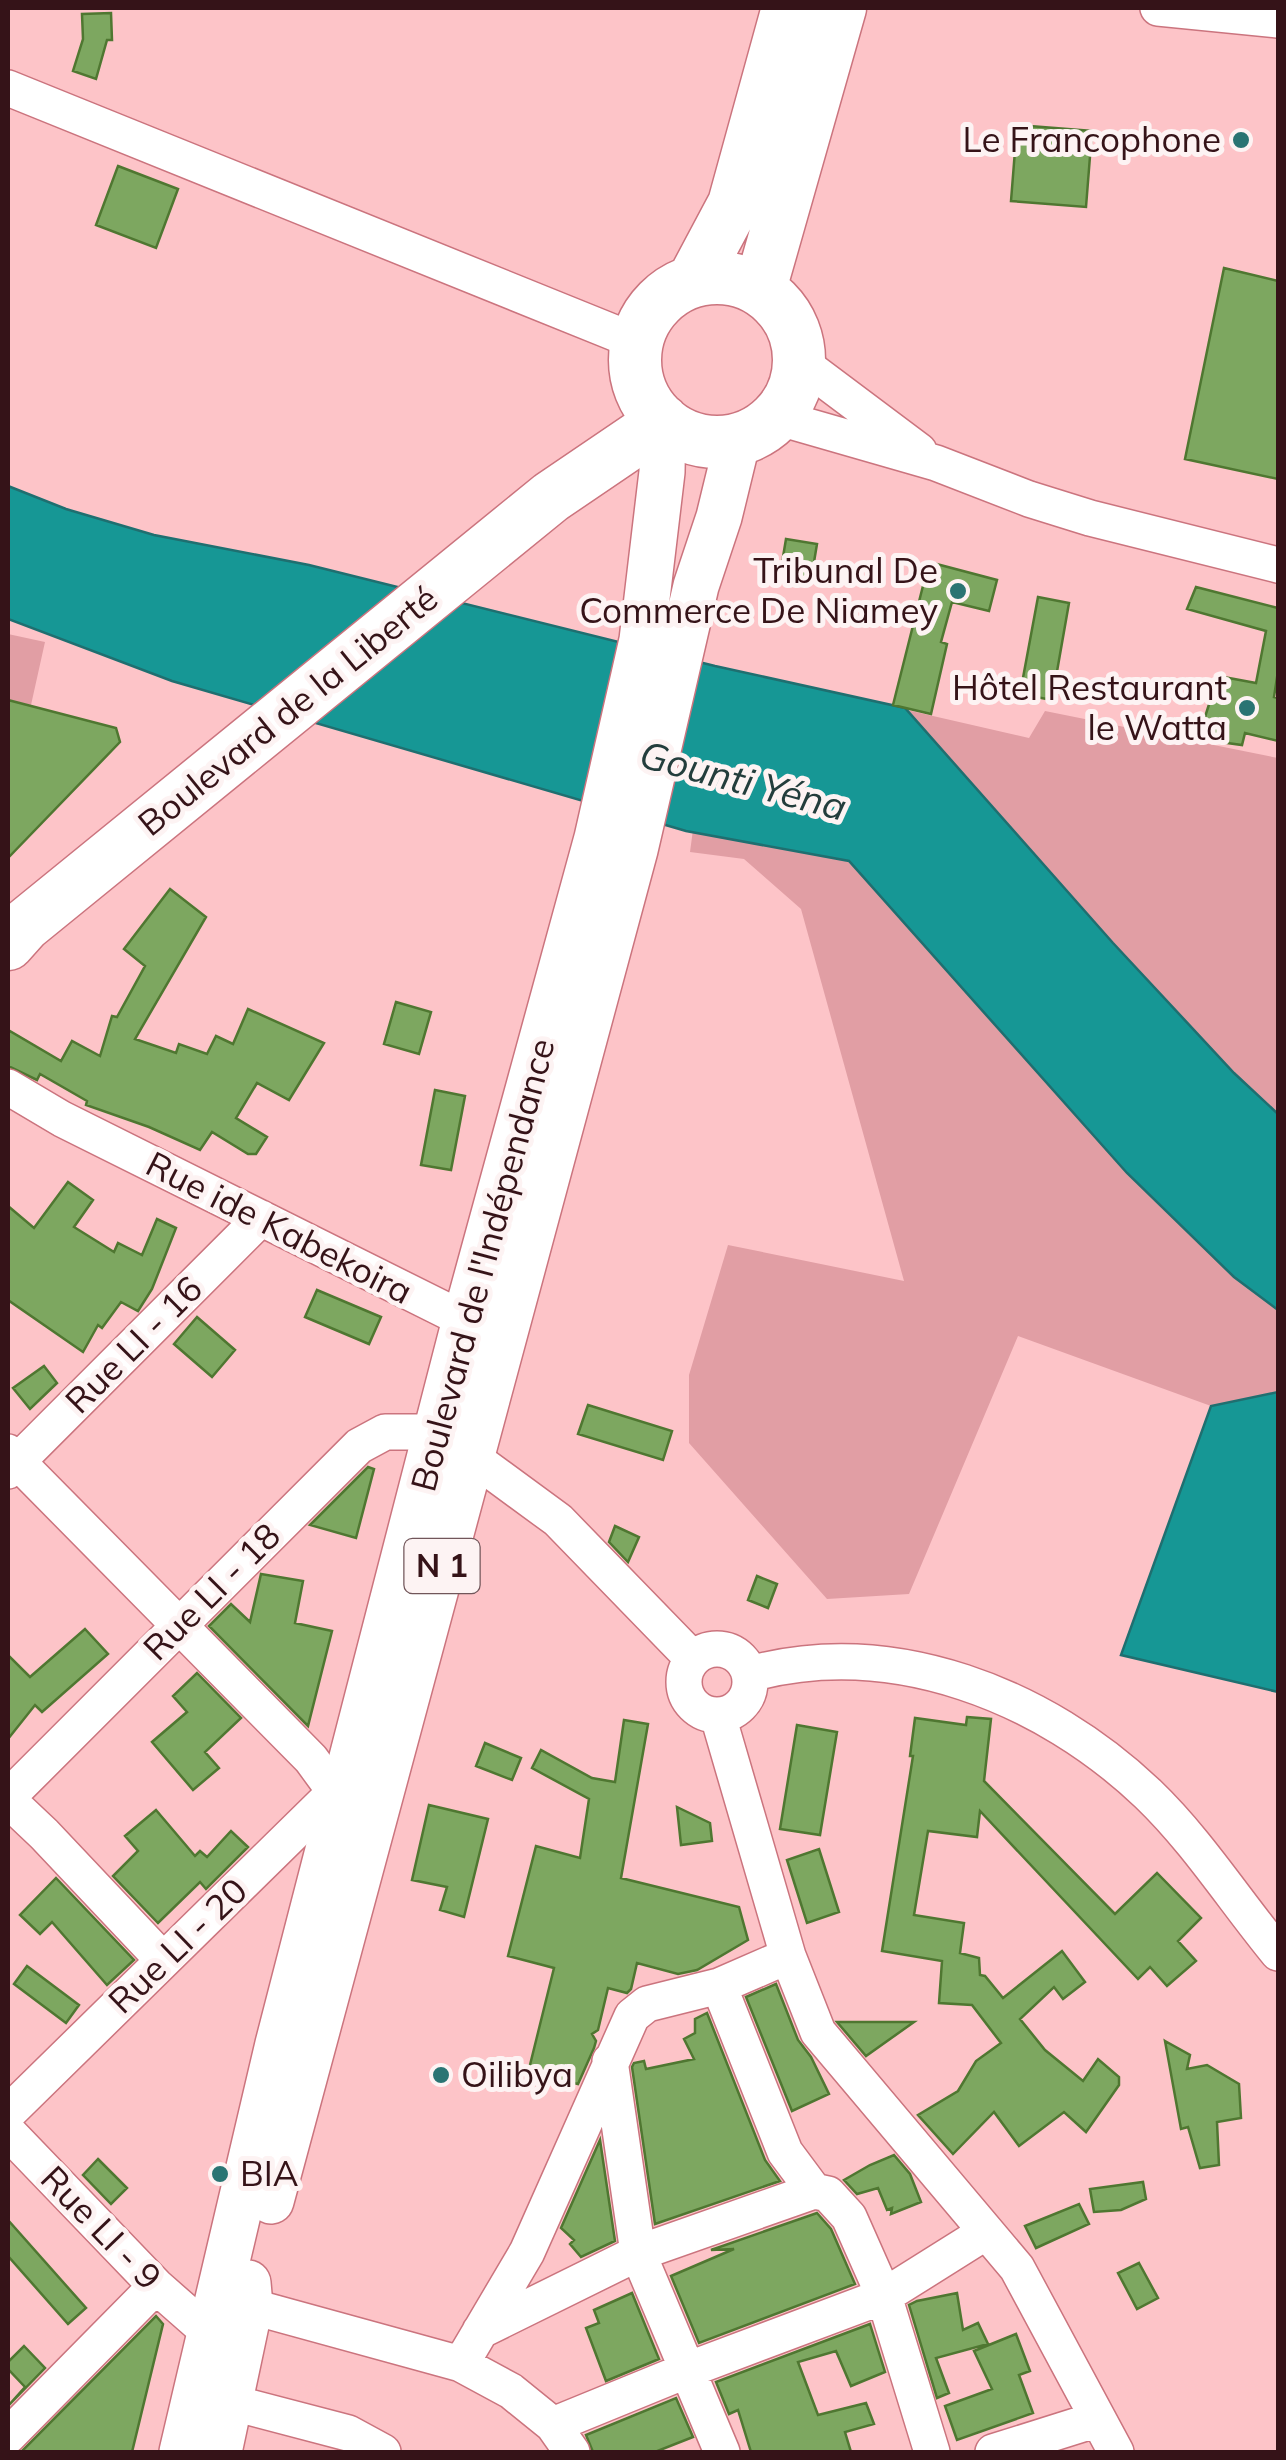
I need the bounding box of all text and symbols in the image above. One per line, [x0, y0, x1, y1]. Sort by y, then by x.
place label: Le Francophone [963, 117, 1221, 161]
marker: Le Francophone [1230, 129, 1252, 151]
place label: Tribunal De Commerce De Niamey [579, 548, 938, 632]
street label: Boulevard de la Liberté [129, 576, 446, 845]
marker: Tribunal De Commerce De Niamey [947, 580, 969, 602]
place label: Hôtel Restaurant le Watta [952, 665, 1227, 749]
marker: Hôtel Restaurant le Watta [1236, 697, 1258, 719]
water label: Gounti Yéna [635, 729, 852, 831]
street label: Boulevard de l'Indépendance [400, 1034, 564, 1496]
street label: Rue ide Kabekoira [139, 1141, 420, 1313]
street label: Rue LI - 16 [56, 1267, 211, 1422]
street label: Rue LI - 18 [134, 1514, 289, 1669]
road number: N 1 [404, 1539, 480, 1593]
street label: Rue LI - 20 [99, 1868, 256, 2022]
place label: Oilibya [461, 2052, 573, 2096]
marker: Oilibya [430, 2064, 452, 2086]
place label: BIA [240, 2151, 299, 2195]
street label: Rue LI - 9 [32, 2156, 171, 2298]
marker: BIA [209, 2163, 231, 2185]

